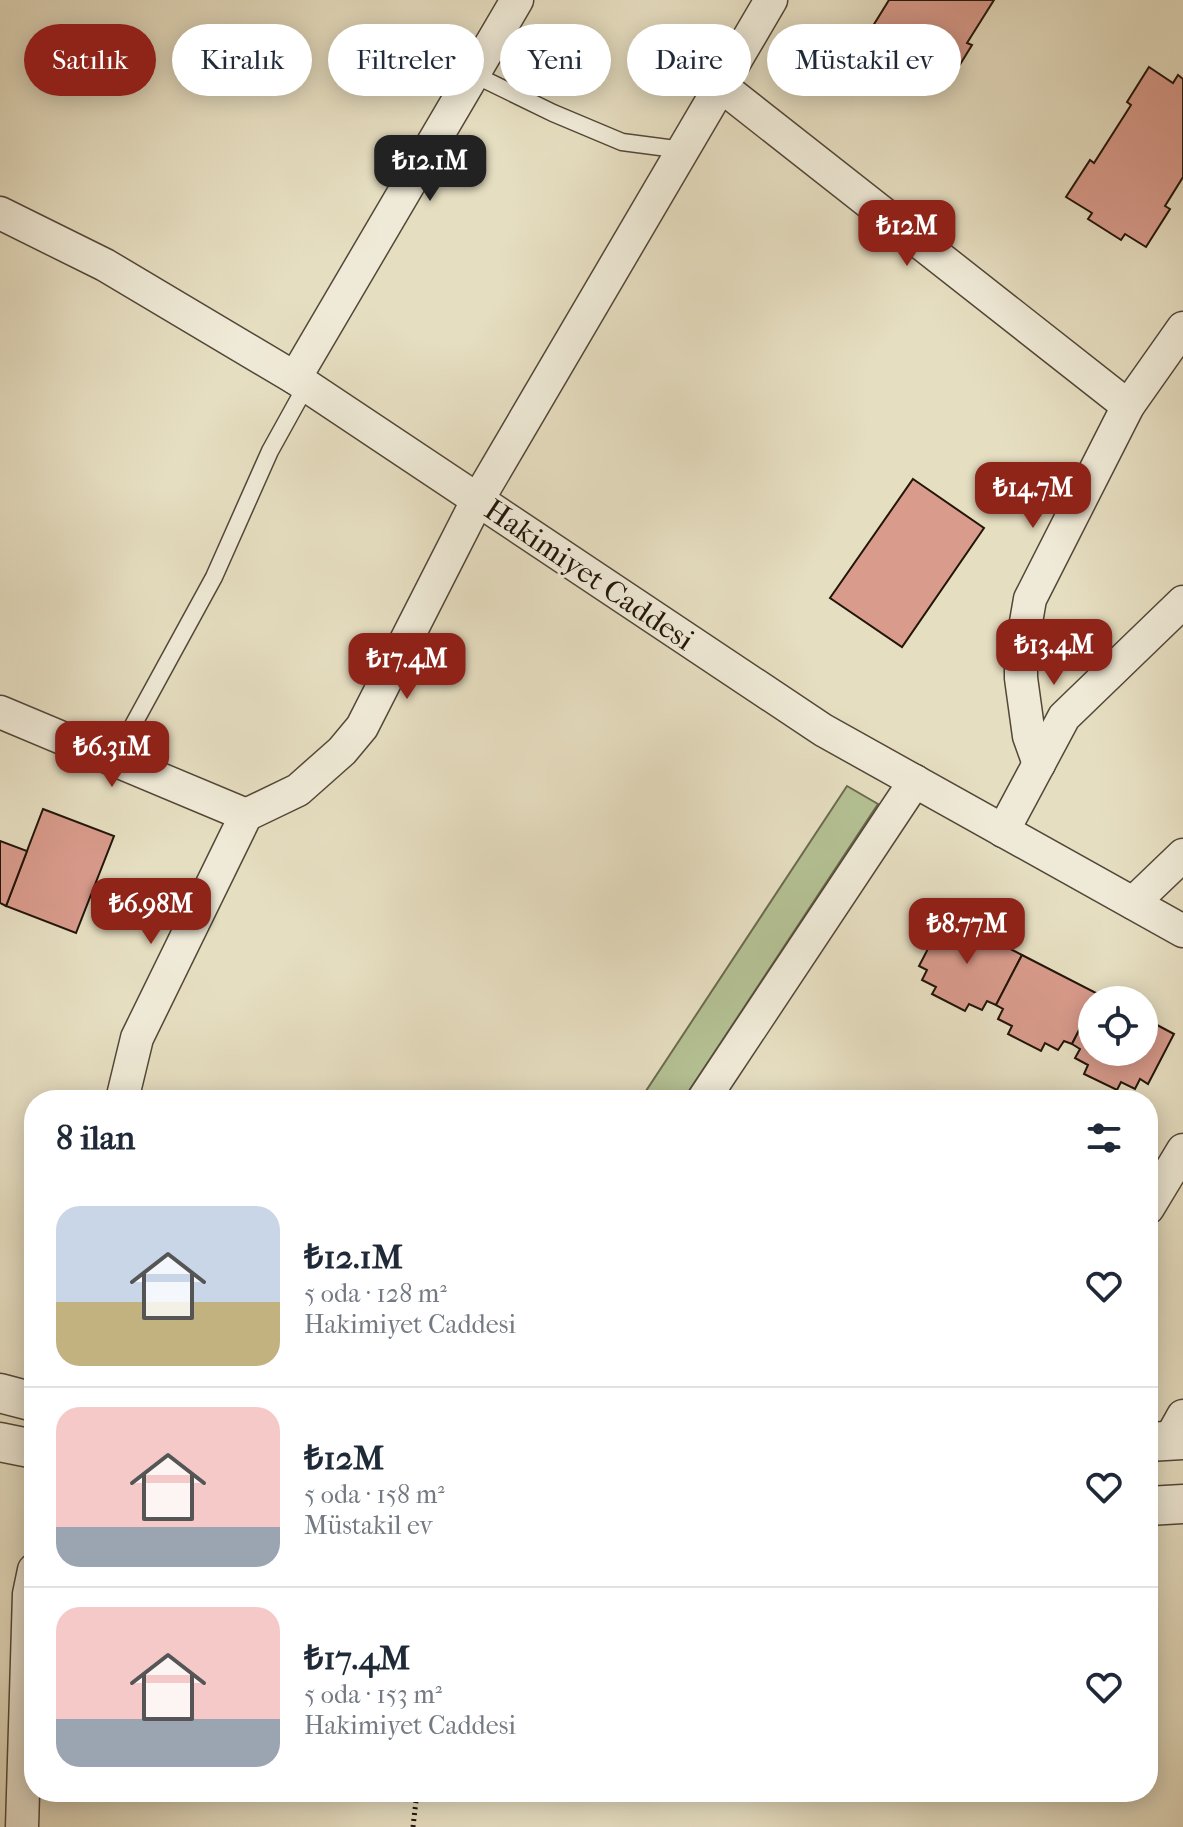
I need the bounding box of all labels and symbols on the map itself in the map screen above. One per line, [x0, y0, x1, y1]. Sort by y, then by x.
pin: ₺12.1M [365, 135, 495, 203]
pin: ₺12M [860, 200, 954, 268]
pin: ₺14.7M [968, 462, 1098, 530]
street label: Hakimiyet Caddesi [478, 492, 700, 658]
pin: ₺13.4M [989, 619, 1119, 687]
pin: ₺17.4M [342, 633, 472, 701]
pin: ₺6.31M [47, 721, 177, 789]
pin: ₺6.98M [86, 878, 216, 946]
pin: ₺8.77M [902, 898, 1032, 966]

